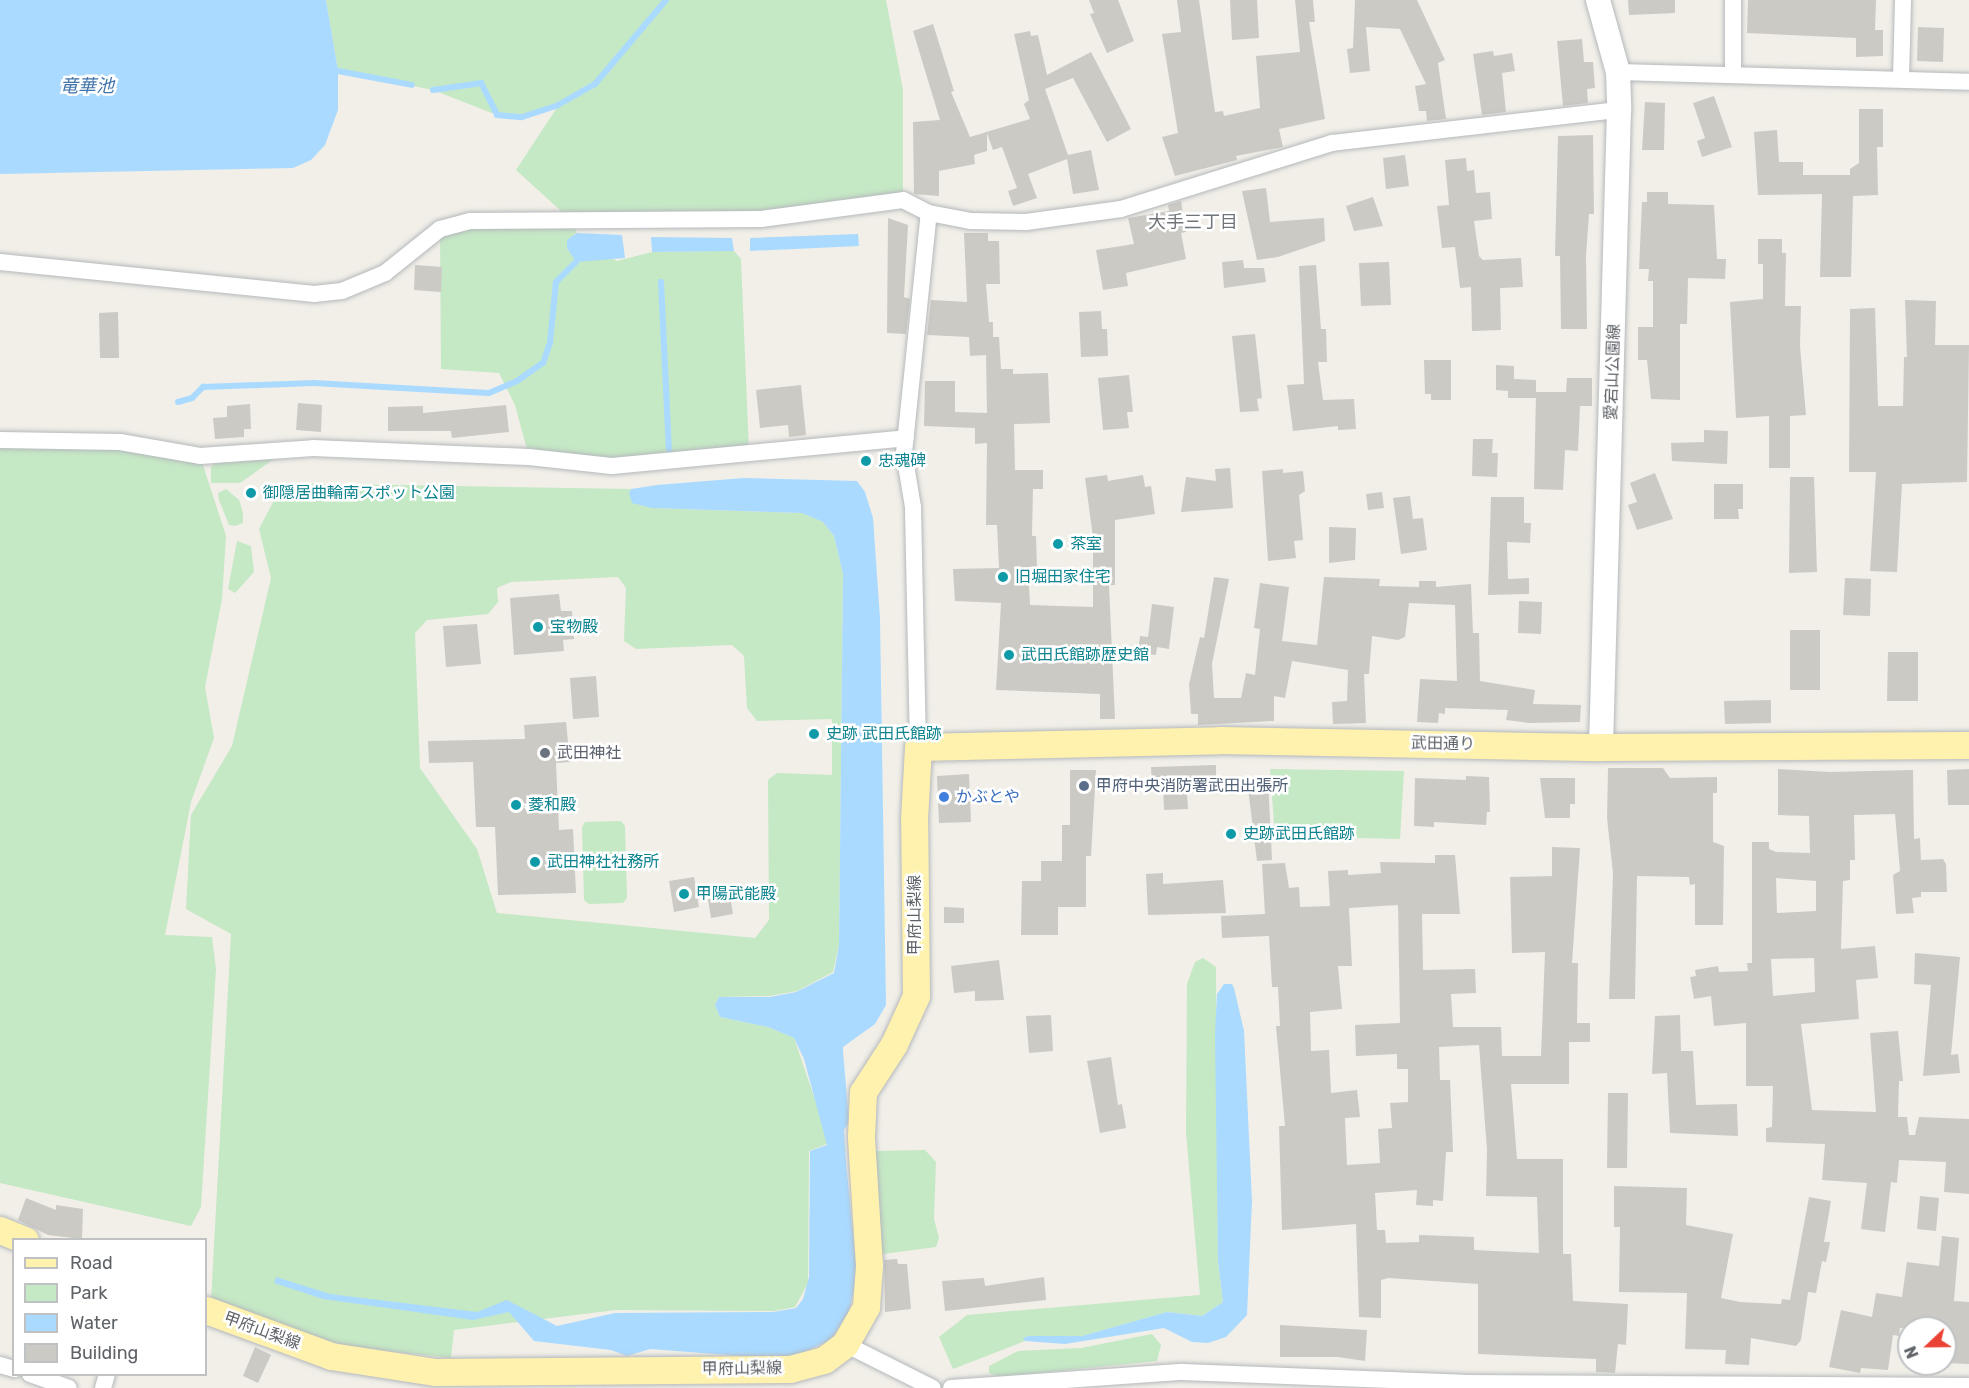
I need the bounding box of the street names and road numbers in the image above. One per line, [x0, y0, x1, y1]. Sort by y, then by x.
street label: 愛宕山公園線 [1602, 324, 1624, 420]
street label: 武田通り [1411, 734, 1475, 754]
street label: 甲府山梨線 [905, 875, 925, 955]
street label: 甲府山梨線 [221, 1308, 303, 1354]
street label: 甲府山梨線 [702, 1359, 782, 1379]

